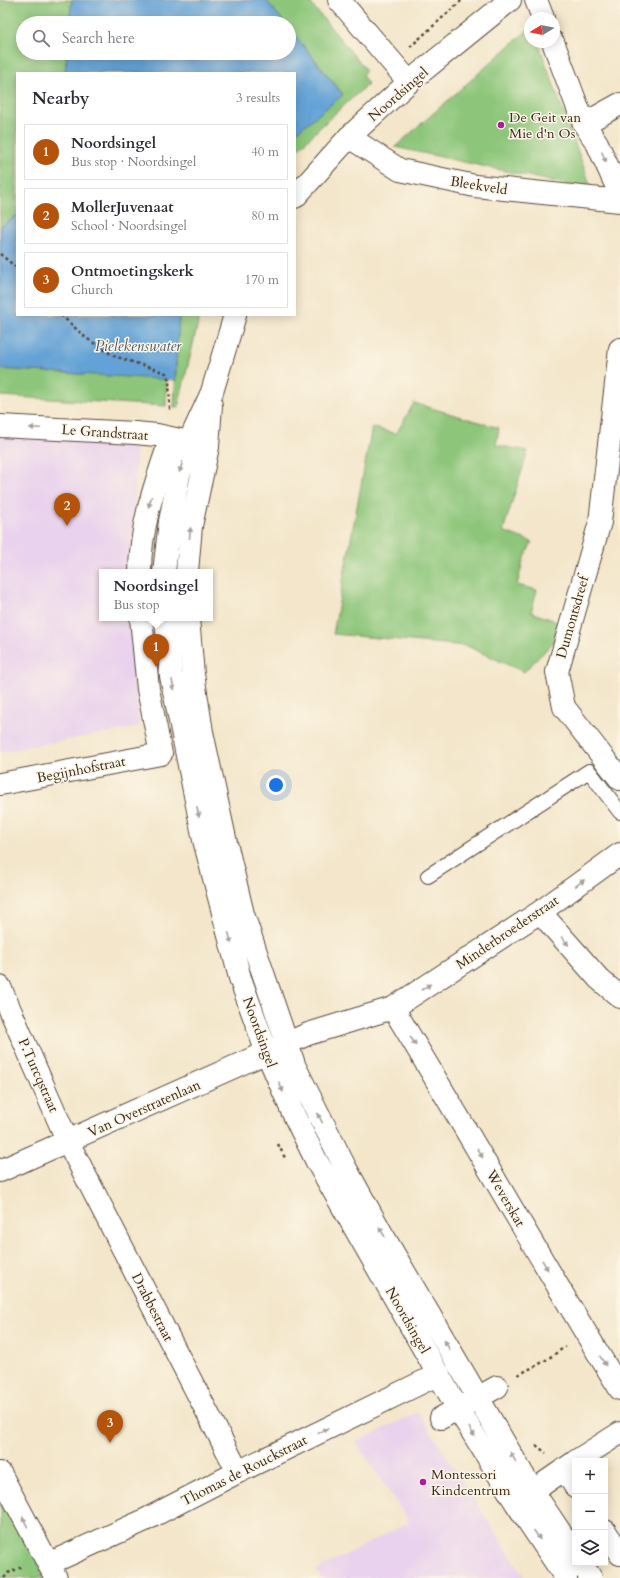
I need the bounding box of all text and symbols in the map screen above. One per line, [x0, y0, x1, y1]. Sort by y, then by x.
north arrow [524, 12, 560, 48]
search box [16, 16, 296, 60]
icon: search [30, 27, 52, 49]
text: Search here [62, 28, 135, 48]
street label: Noordsingel [364, 63, 433, 126]
text: Nearby [32, 87, 89, 110]
text: 3 results [236, 89, 280, 107]
place label: De Geit van Mie d'n Os [509, 108, 581, 143]
marker: De Geit van Mie d'n Os [496, 120, 506, 130]
text: Noordsingel [71, 133, 156, 153]
text: 1 [43, 143, 49, 161]
text: 40 m [251, 143, 279, 161]
one-way arrow [601, 152, 607, 164]
text: Bus stop · Noordsingel [71, 153, 196, 171]
street label: Bleekveld [449, 172, 509, 199]
text: MollerJuvenaat [71, 197, 174, 217]
text: 2 [43, 207, 49, 225]
text: 80 m [251, 207, 279, 225]
text: School · Noordsingel [71, 217, 187, 235]
text: Ontmoetingskerk [71, 261, 194, 281]
text: 3 [43, 271, 49, 289]
text: 170 m [245, 271, 279, 289]
text: Church [71, 281, 113, 299]
water label: Pielekenswater [95, 336, 182, 356]
street label: Le Grandstraat [61, 420, 150, 445]
one-way arrow [29, 424, 41, 431]
one-way arrow [178, 461, 184, 473]
pin: 2 [54, 493, 80, 526]
one-way arrow [147, 496, 153, 508]
one-way arrow [187, 527, 193, 539]
popup [99, 569, 213, 621]
street label: Dumontsdreef [552, 571, 594, 661]
text: Noordsingel [113, 576, 199, 596]
text: Bus stop [113, 596, 160, 614]
pin: 1 [143, 634, 169, 667]
one-way arrow [170, 678, 176, 691]
street label: Begijnhofstraat [35, 751, 128, 787]
your location [266, 775, 286, 795]
one-way arrow [196, 806, 202, 818]
one-way arrow [575, 879, 585, 887]
street label: Minderbroederstraat [452, 891, 563, 974]
one-way arrow [227, 932, 233, 944]
one-way arrow [561, 936, 570, 946]
one-way arrow [420, 983, 431, 990]
street label: Noordsingel [238, 994, 281, 1071]
street label: P.Turcqstraat [14, 1035, 64, 1116]
one-way arrow [410, 1035, 417, 1047]
street label: Van Overstratenlaan [85, 1075, 204, 1142]
one-way arrow [279, 1082, 285, 1094]
one-way arrow [317, 1112, 323, 1123]
one-way arrow [476, 1147, 483, 1159]
street label: Weverskat [481, 1165, 530, 1231]
one-way arrow [378, 1226, 385, 1238]
one-way arrow [542, 1259, 549, 1271]
street label: Drabbestraat [127, 1270, 178, 1345]
street label: Noordsingel [381, 1283, 435, 1357]
one-way arrow [444, 1339, 451, 1351]
one-way arrow [599, 1355, 606, 1367]
pin: 3 [97, 1410, 123, 1443]
one-way arrow [468, 1427, 476, 1437]
one-way arrow [318, 1428, 329, 1434]
street label: Thomas de Rouckstraat [178, 1430, 311, 1510]
one-way arrow [509, 1451, 516, 1463]
map controls [572, 1458, 608, 1566]
button: + [572, 1458, 608, 1494]
place label: Montessori Kindcentrum [431, 1465, 511, 1500]
marker: Montessori Kindcentrum [418, 1477, 428, 1487]
button: − [572, 1494, 608, 1530]
one-way arrow [22, 1516, 29, 1528]
one-way arrow [533, 1530, 541, 1540]
button: layers [572, 1530, 608, 1566]

